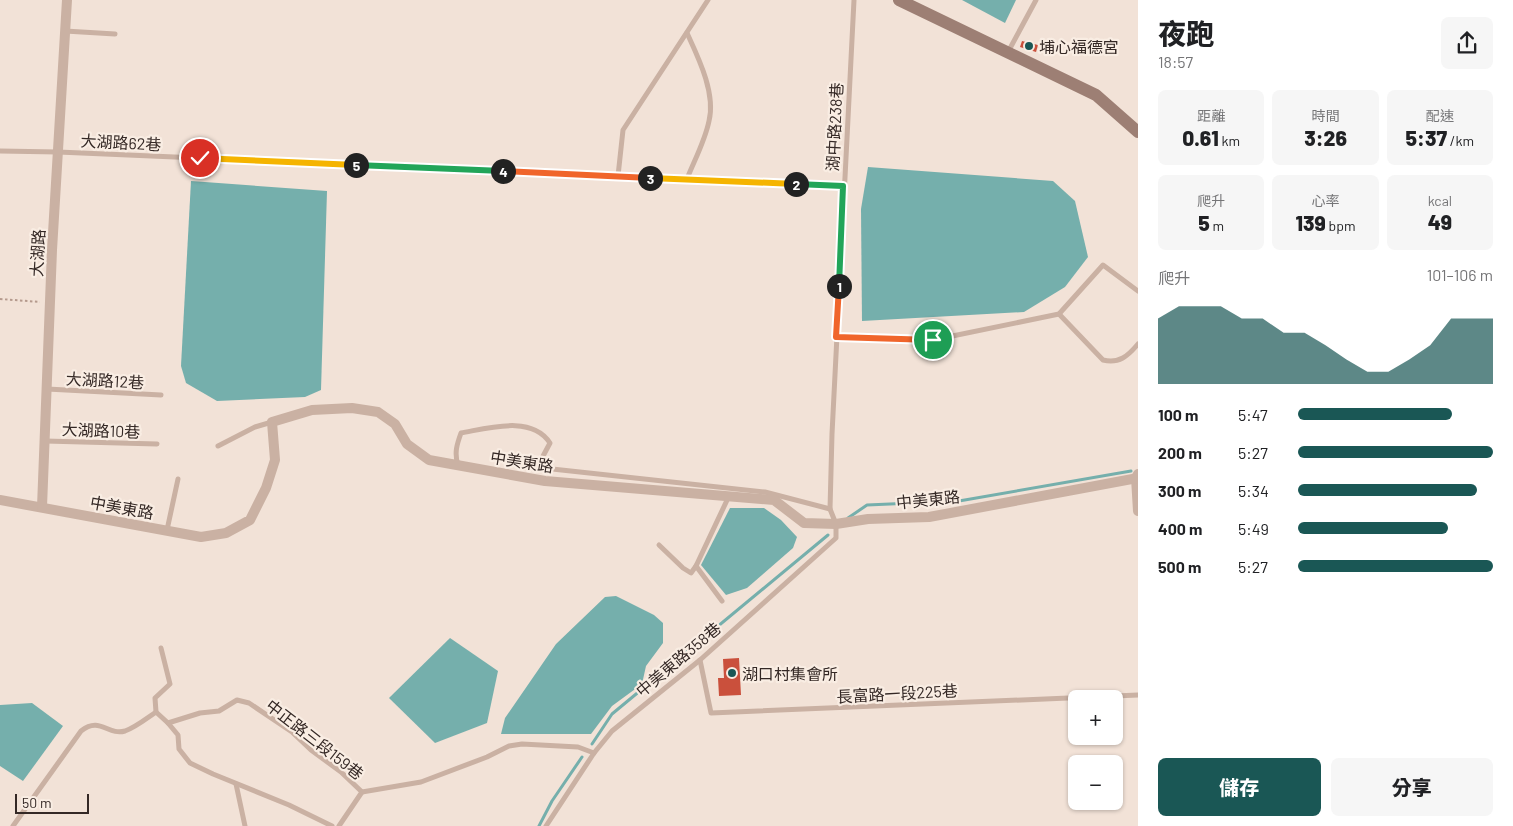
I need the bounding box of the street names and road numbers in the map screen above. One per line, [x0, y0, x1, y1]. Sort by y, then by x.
street label: 湖中路238巷 [822, 82, 846, 172]
street label: 大湖路62巷 [80, 130, 162, 154]
street label: 大湖路 [26, 229, 48, 277]
street label: 大湖路12巷 [65, 368, 145, 392]
street label: 大湖路10巷 [61, 419, 141, 441]
street label: 中美東路 [489, 447, 555, 475]
street label: 中美東路 [895, 486, 961, 512]
street label: 中美東路 [89, 492, 155, 522]
street label: 中美東路358巷 [632, 618, 724, 700]
street label: 長富路一段225巷 [836, 680, 958, 706]
street label: 中正路三段159巷 [263, 695, 367, 783]

